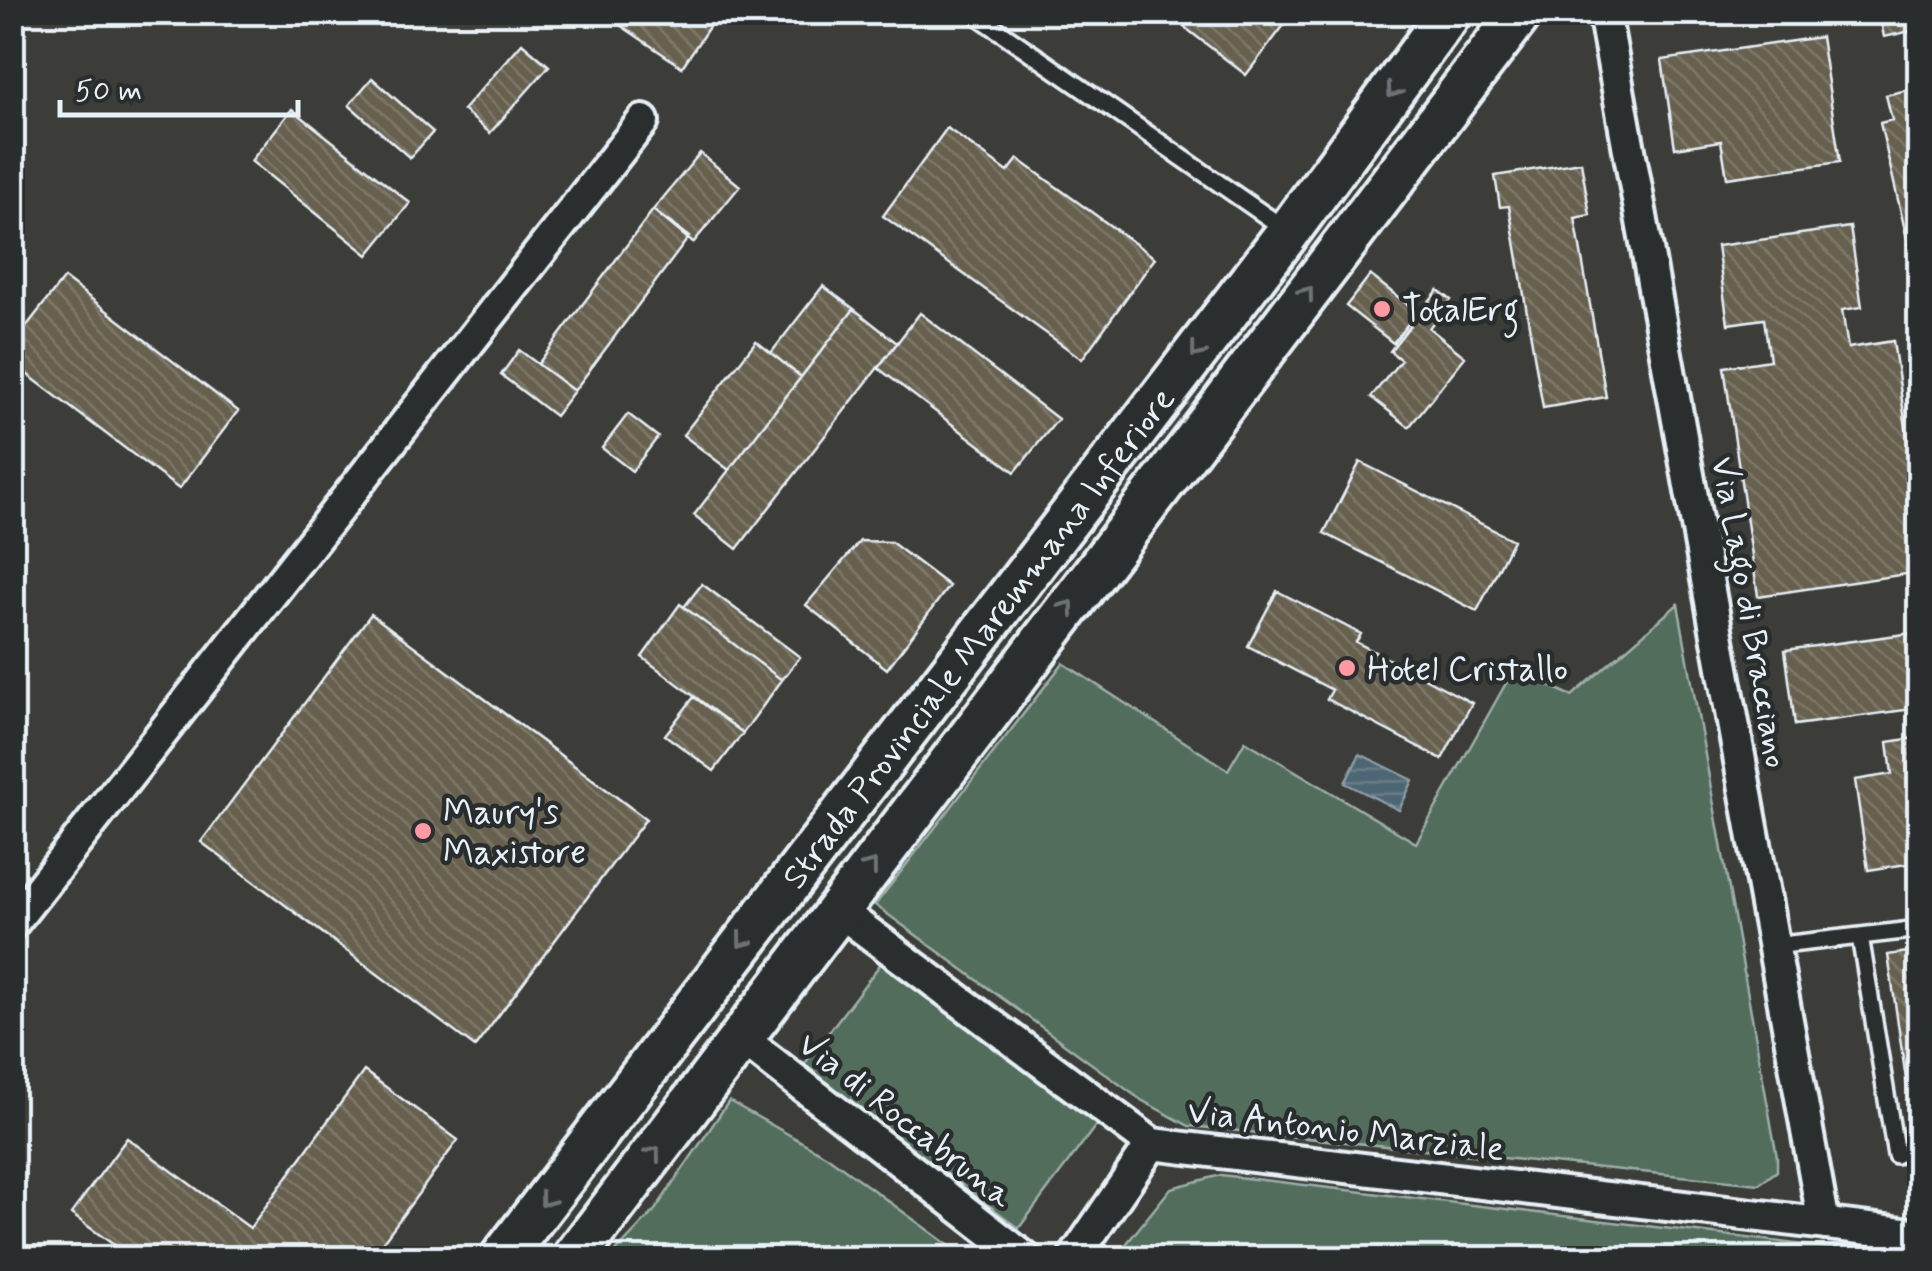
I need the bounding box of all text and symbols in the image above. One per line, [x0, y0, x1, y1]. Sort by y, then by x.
scale bar [60, 55, 298, 117]
text: 50 m [75, 72, 142, 111]
one-way arrow [1387, 80, 1404, 98]
one-way arrow [1296, 286, 1313, 304]
place label: TotalErg [1402, 288, 1519, 338]
marker: TotalErg [1371, 298, 1393, 320]
one-way arrow [1192, 340, 1209, 358]
street label: Strada Provinciale Maremmana Inferiore [772, 378, 1186, 899]
street label: Via Lago di Bracciano [1695, 453, 1799, 772]
one-way arrow [1056, 600, 1074, 618]
place label: Hotel Cristallo [1367, 647, 1568, 693]
marker: Hotel Cristallo [1336, 657, 1358, 679]
place label: Maury's Maxistore [443, 790, 586, 876]
marker: Maury's Maxistore [412, 820, 434, 842]
one-way arrow [860, 859, 877, 877]
one-way arrow [737, 930, 754, 948]
street label: Via di Roccabruna [788, 1022, 1023, 1220]
street label: Via Antonio Marziale [1185, 1089, 1507, 1173]
one-way arrow [642, 1146, 659, 1164]
one-way arrow [541, 1189, 558, 1207]

